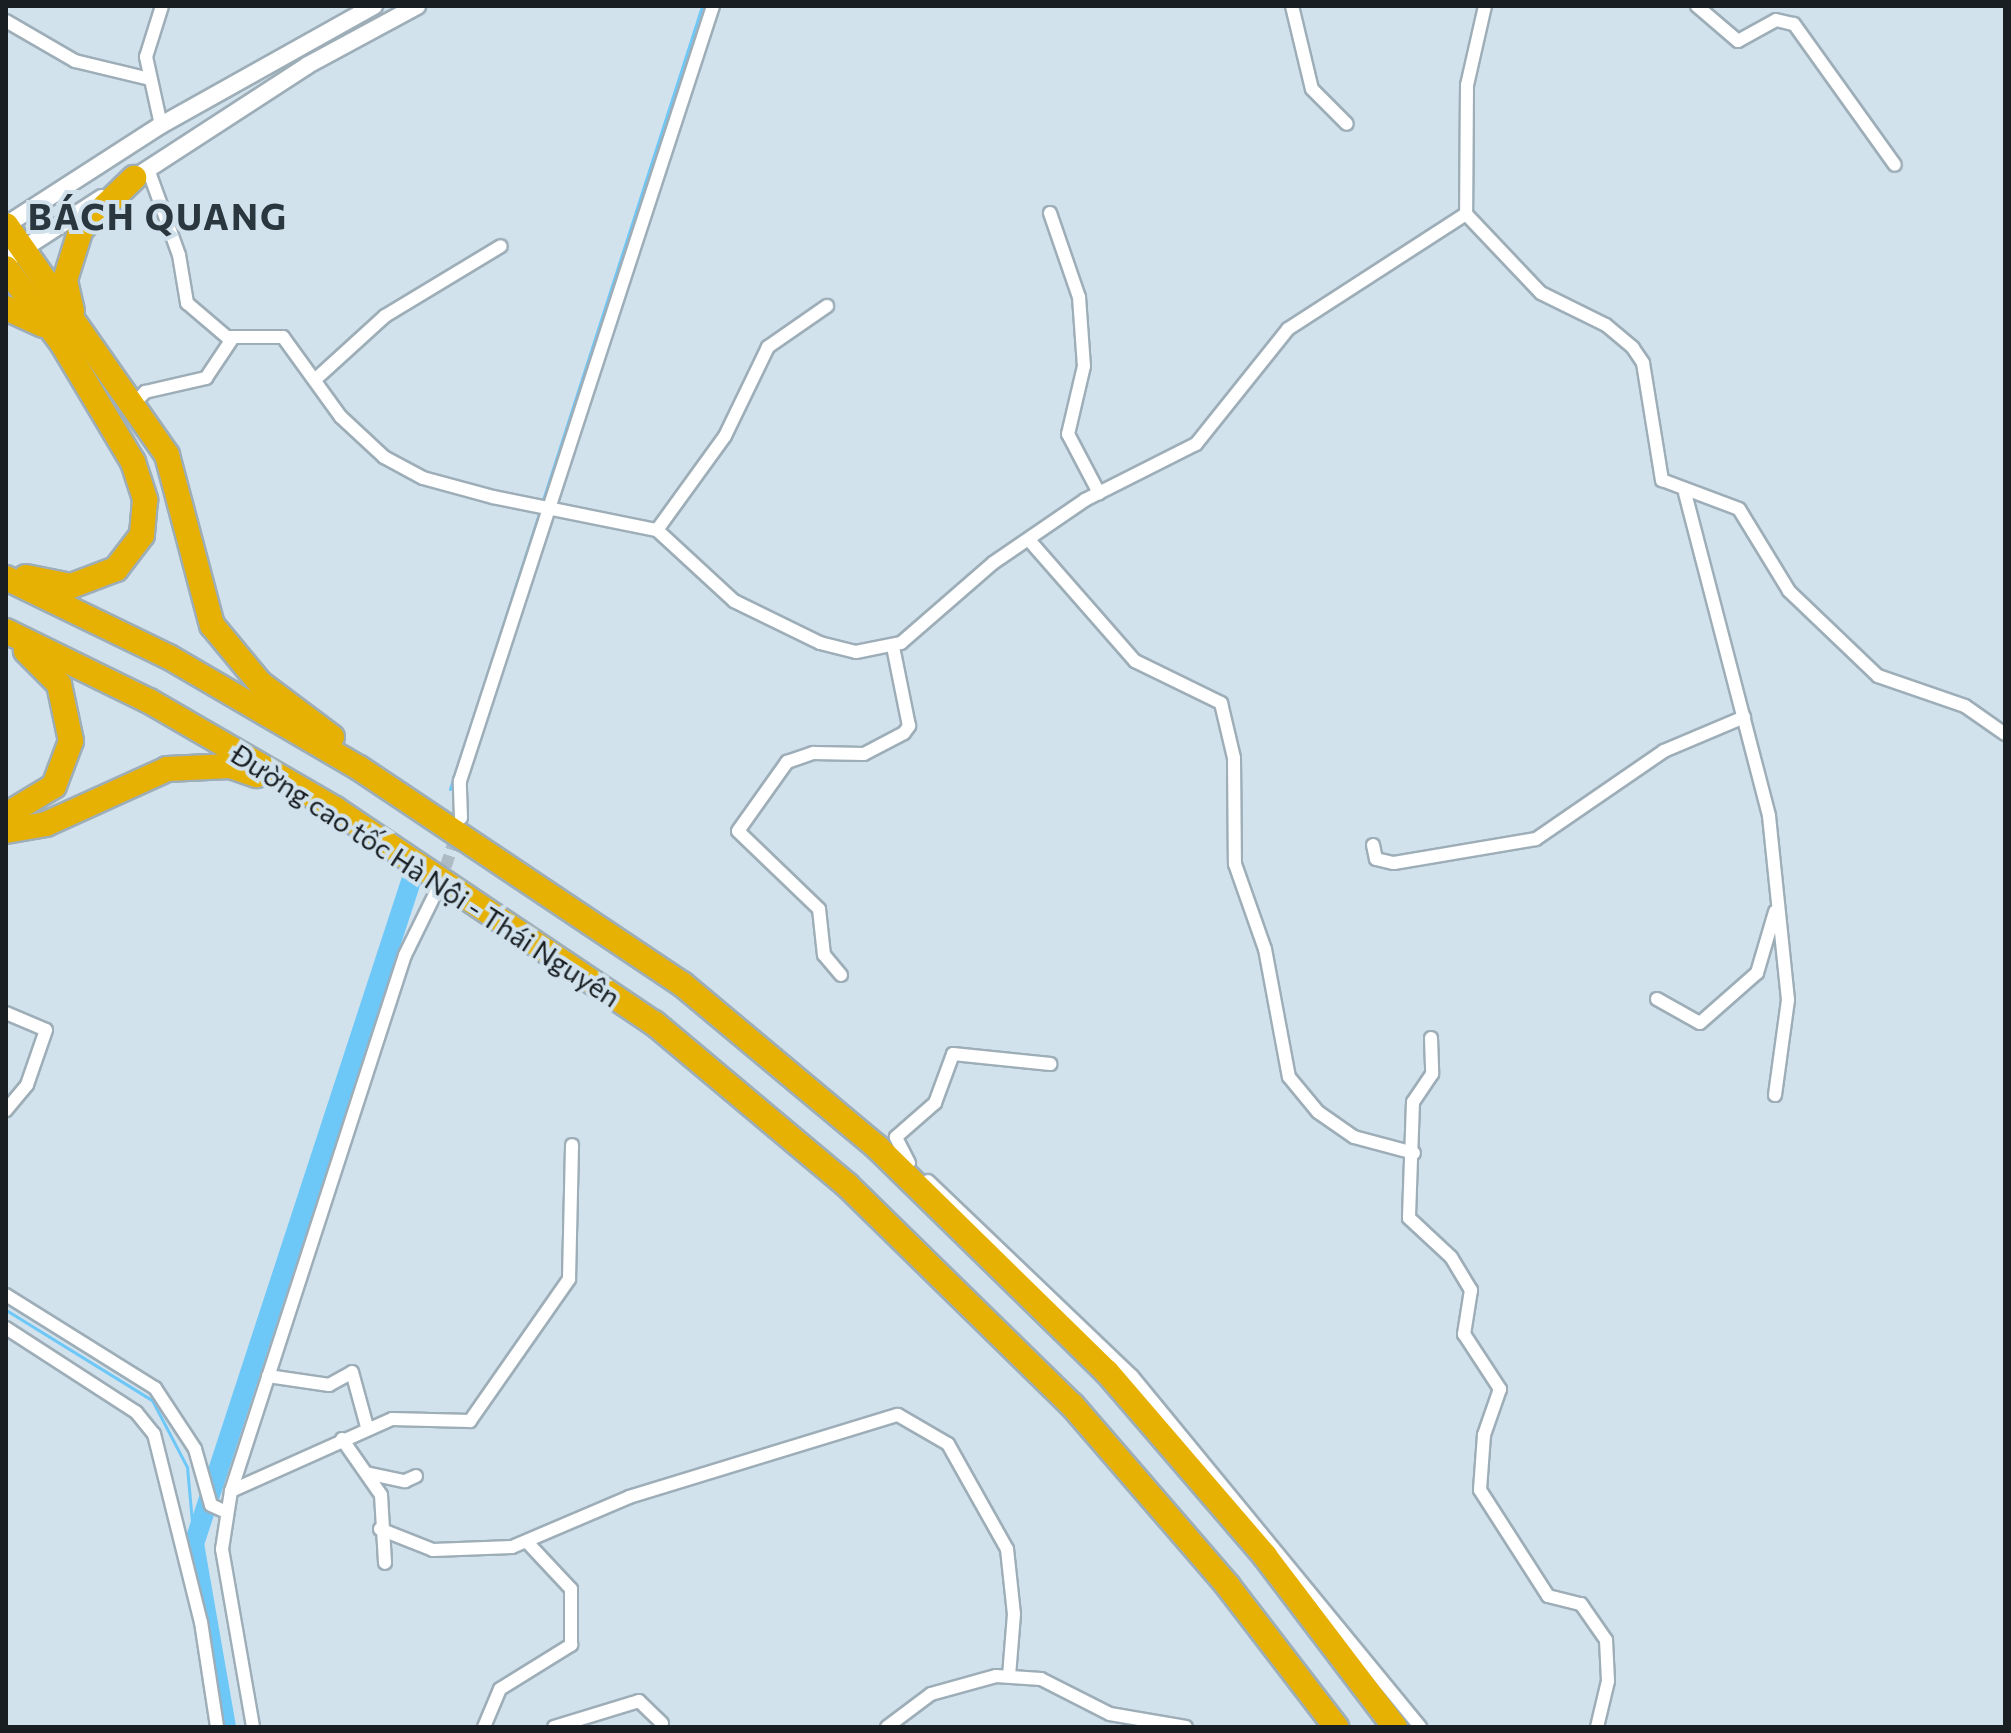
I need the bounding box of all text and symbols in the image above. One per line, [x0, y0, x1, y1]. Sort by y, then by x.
district label: BÁCH QUANG [28, 194, 288, 238]
street label: Đường cao tốc Hà Nội - Thái Nguyên [225, 737, 627, 1013]

